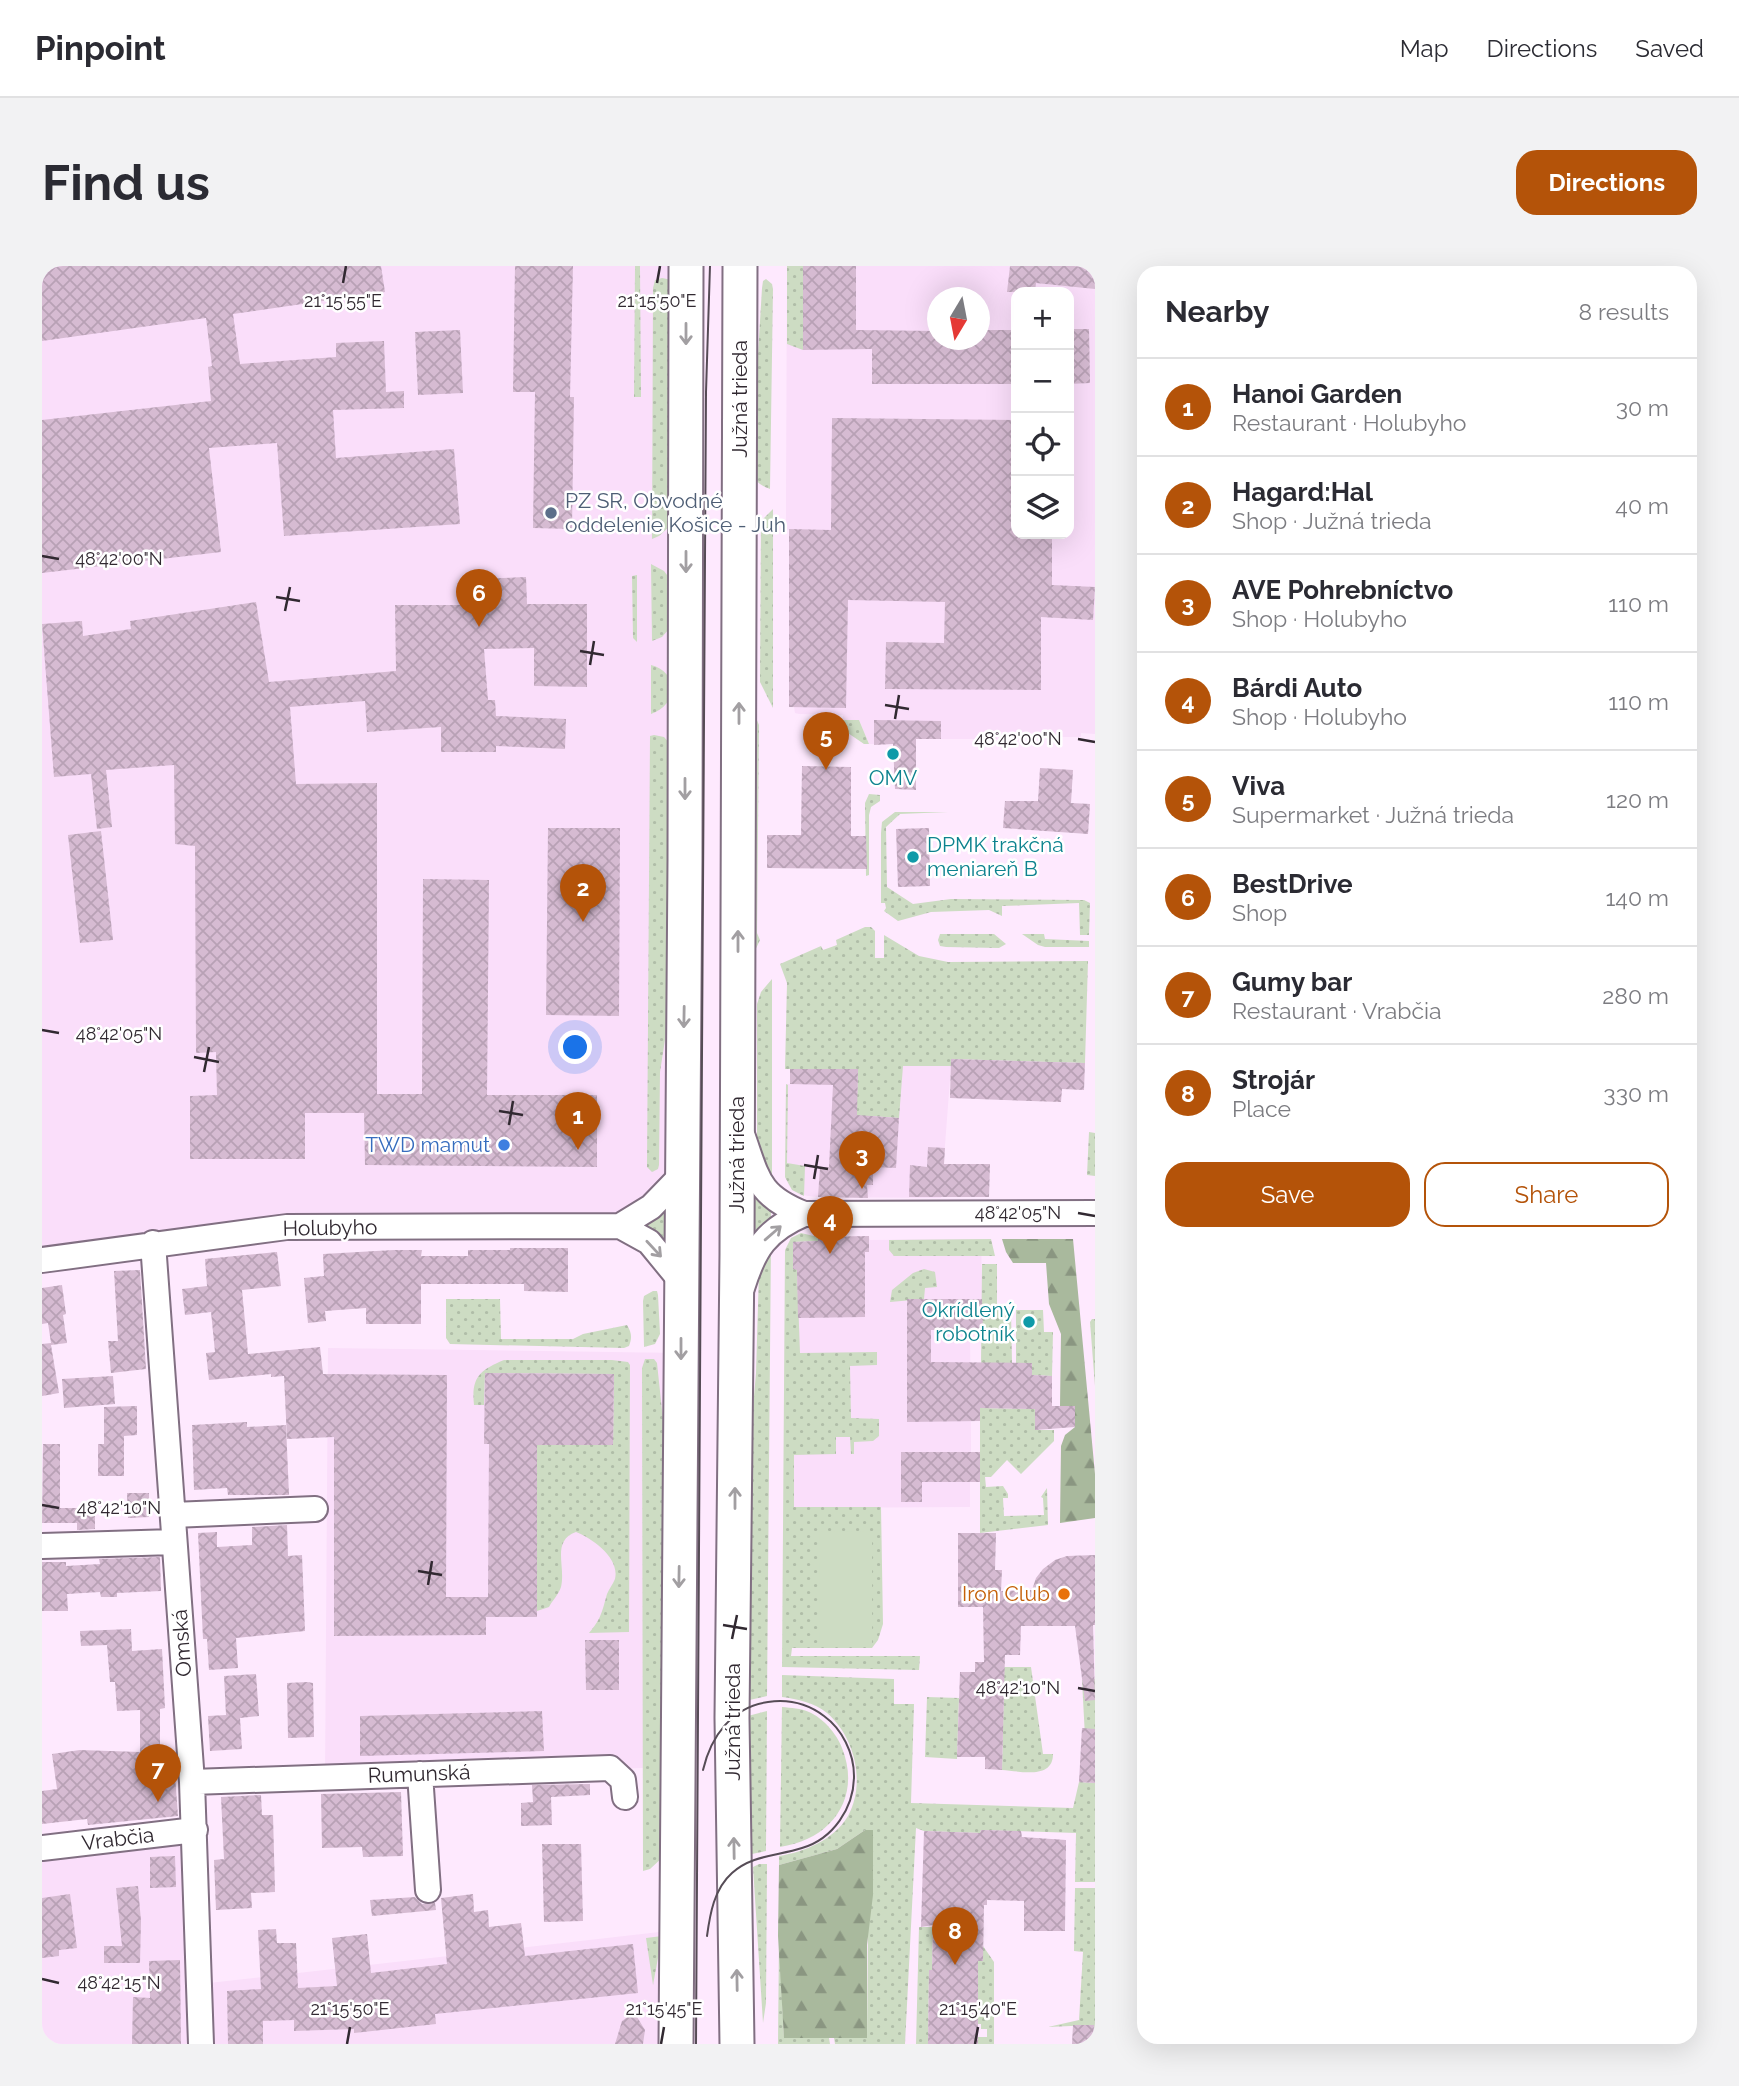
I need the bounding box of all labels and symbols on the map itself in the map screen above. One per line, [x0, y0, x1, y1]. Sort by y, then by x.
north arrow [927, 287, 990, 350]
text: 21°15'55"E [304, 290, 382, 311]
text: 21°15'50"E [617, 290, 697, 311]
one-way arrow [679, 322, 693, 345]
street label: Južná trieda [727, 340, 752, 458]
place label: PZ SR, Obvodné oddelenie Košice - Juh [565, 488, 786, 537]
marker: PZ SR, Obvodné oddelenie Košice - Juh [543, 505, 559, 521]
text: 48°42'00"N [75, 548, 163, 569]
one-way arrow [679, 550, 693, 573]
pin: 6 [456, 569, 502, 627]
one-way arrow [732, 702, 746, 725]
pin: 5 [803, 712, 849, 770]
text: 48°42'00"N [974, 728, 1062, 749]
marker: OMV [885, 746, 901, 762]
place label: OMV [869, 765, 917, 790]
one-way arrow [678, 777, 692, 800]
place label: DPMK trakčná meniareň B [927, 832, 1064, 881]
marker: DPMK trakčná meniareň B [905, 849, 921, 865]
pin: 2 [560, 864, 606, 922]
one-way arrow [731, 929, 745, 952]
one-way arrow [677, 1005, 691, 1028]
text: 48°42'05"N [76, 1023, 162, 1044]
your location [558, 1030, 592, 1064]
pin: 1 [555, 1092, 601, 1150]
street label: Južná trieda [724, 1096, 749, 1214]
pin: 3 [839, 1131, 885, 1189]
place label: TWD mamut [365, 1132, 490, 1157]
marker: TWD mamut [496, 1137, 512, 1153]
pin: 4 [807, 1196, 853, 1254]
text: 48°42'05"N [975, 1202, 1061, 1223]
street label: Holubyho [282, 1214, 378, 1241]
one-way arrow [763, 1225, 781, 1241]
one-way arrow [646, 1240, 662, 1258]
place label: Okrídlený robotník [922, 1297, 1015, 1346]
marker: Okrídlený robotník [1021, 1314, 1037, 1330]
one-way arrow [674, 1337, 688, 1360]
one-way arrow [728, 1487, 742, 1510]
text: 48°42'10"N [77, 1497, 161, 1518]
one-way arrow [672, 1565, 686, 1588]
place label: Iron Club [962, 1581, 1050, 1606]
marker: Iron Club [1056, 1586, 1072, 1602]
street label: Omská [167, 1608, 196, 1678]
street label: Južná trieda [720, 1663, 745, 1781]
text: 48°42'10"N [976, 1677, 1060, 1698]
pin: 7 [135, 1744, 181, 1802]
street label: Rumunská [367, 1759, 471, 1788]
street label: Vrabčia [80, 1822, 156, 1855]
one-way arrow [727, 1837, 741, 1860]
pin: 8 [932, 1907, 978, 1965]
one-way arrow [730, 1969, 744, 1992]
text: 48°42'15"N [77, 1972, 161, 1993]
text: 21°15'50"E [310, 1998, 390, 2019]
text: 21°15'45"E [626, 1998, 703, 2019]
text: 21°15'40"E [939, 1998, 1017, 2019]

